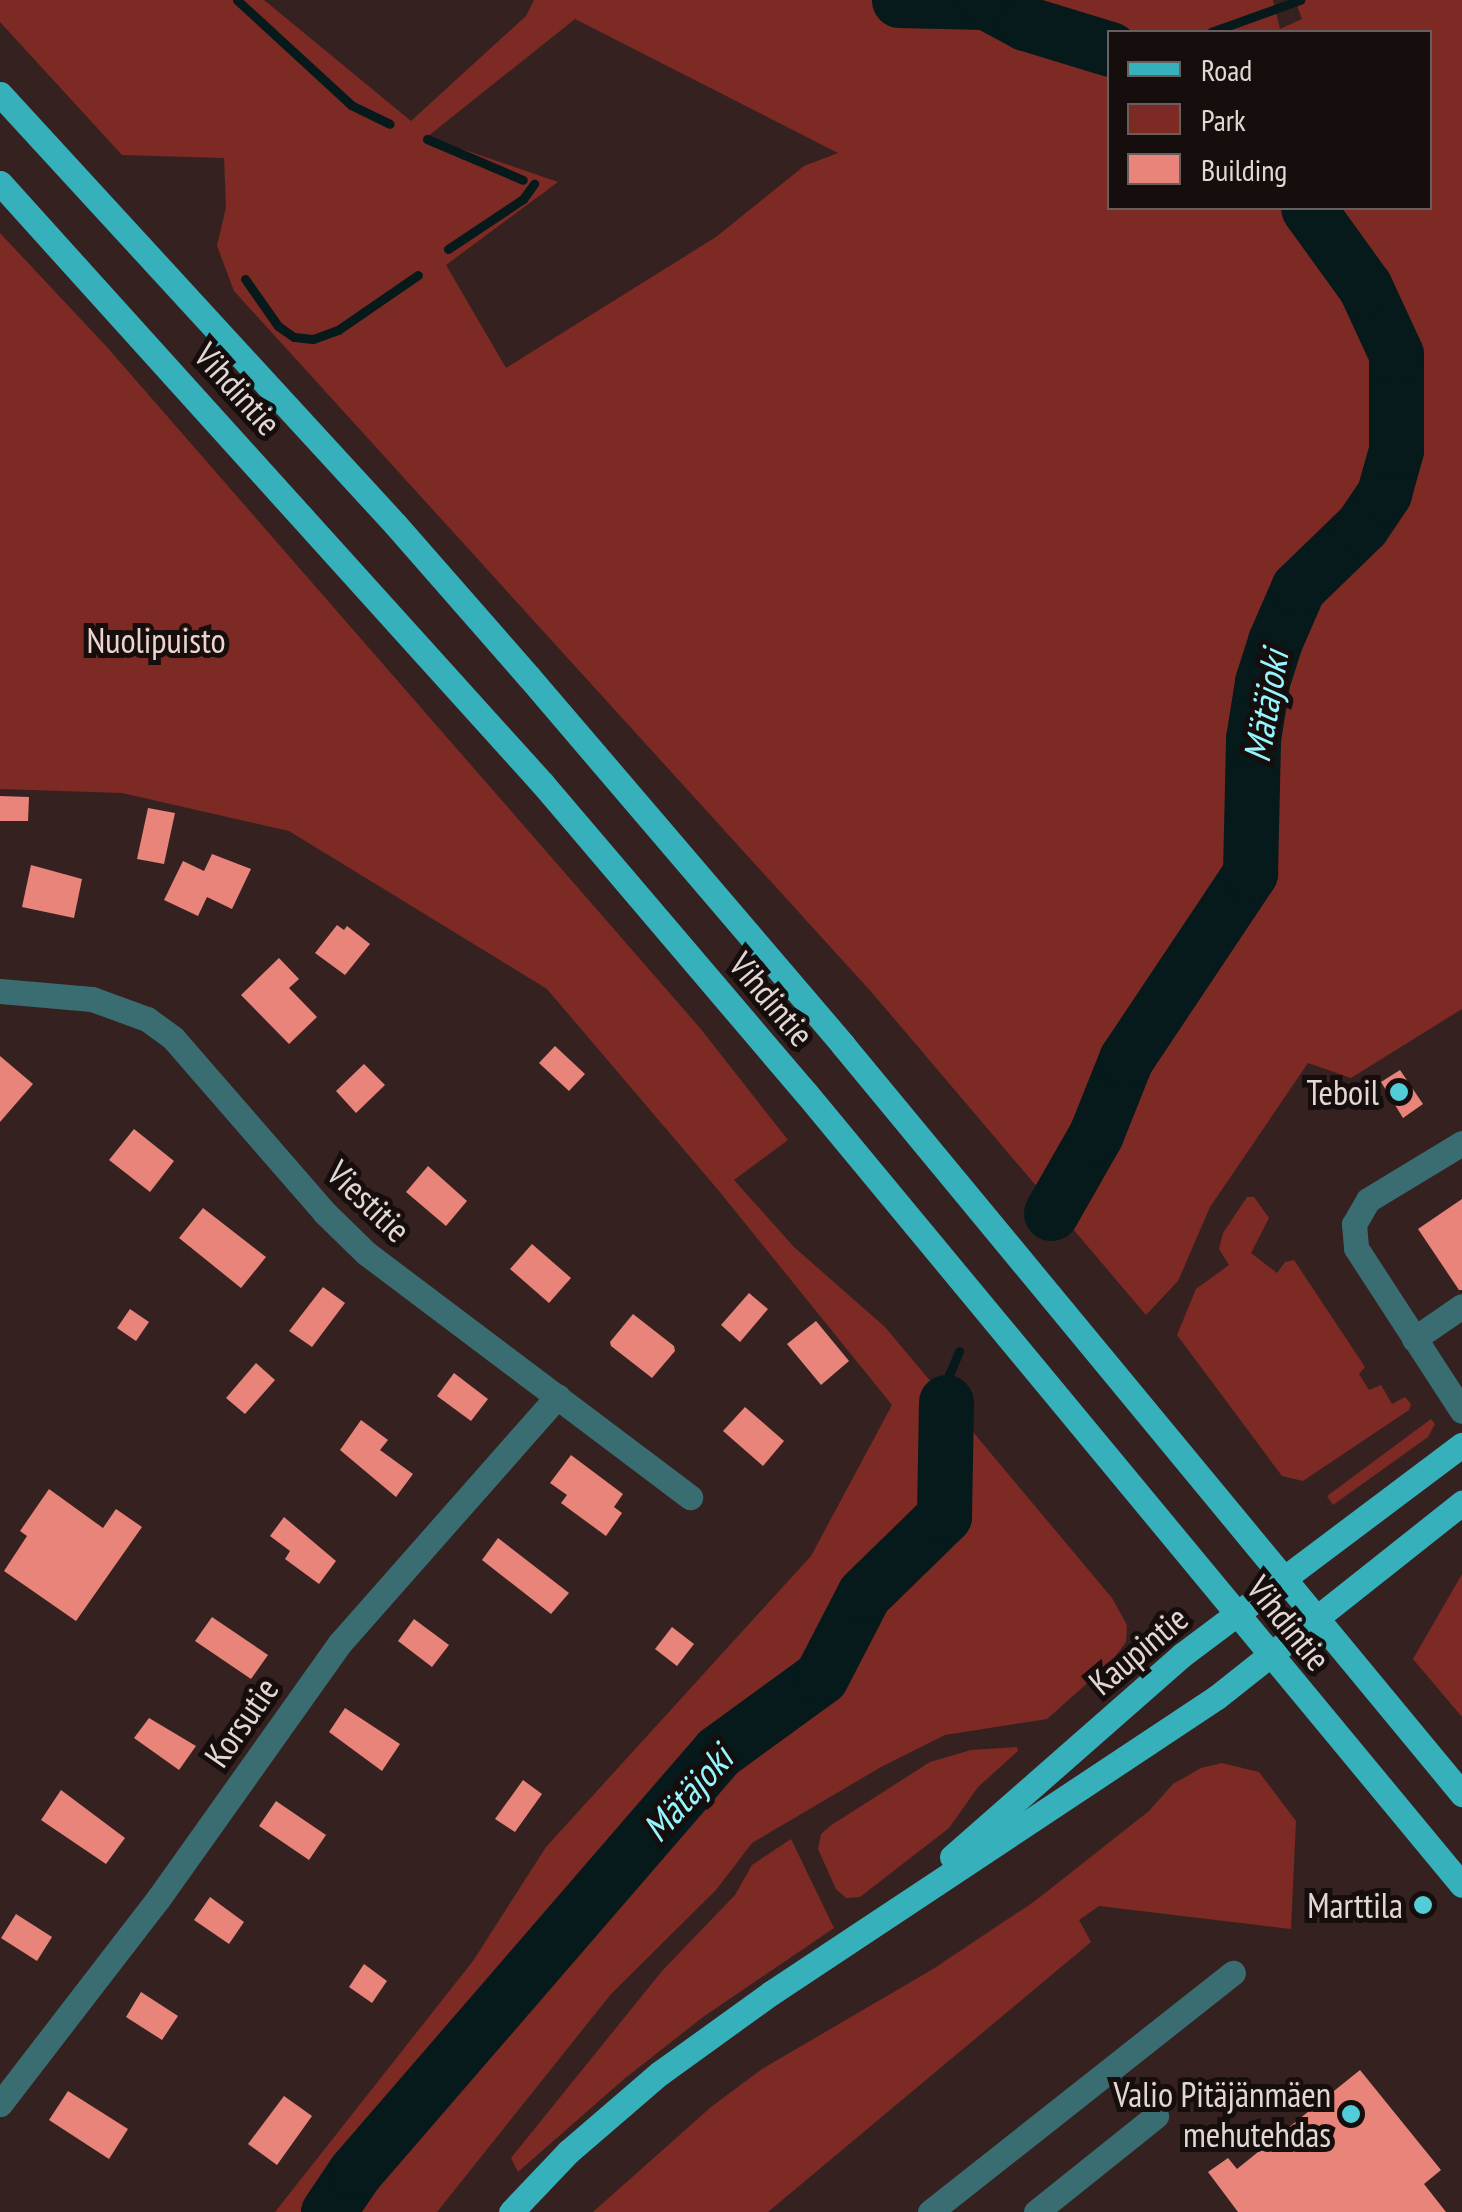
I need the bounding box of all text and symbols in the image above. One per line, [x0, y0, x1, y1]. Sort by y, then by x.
legend [1107, 30, 1432, 210]
text: Road [1201, 50, 1252, 89]
text: Park [1201, 100, 1246, 139]
text: Building [1201, 150, 1287, 189]
street label: Vihdintie [186, 334, 290, 444]
park label: Nuolipuisto [86, 619, 226, 661]
water label: Mätäjoki [1233, 647, 1297, 765]
street label: Vihdintie [721, 944, 823, 1054]
place label: Teboil [1306, 1071, 1379, 1113]
marker: Teboil [1388, 1081, 1410, 1103]
street label: Viestitie [319, 1152, 419, 1250]
street label: Vihdintie [1238, 1567, 1340, 1679]
street label: Kaupintie [1080, 1597, 1196, 1703]
street label: Korsutie [195, 1669, 287, 1775]
water label: Mätäjoki [632, 1736, 742, 1850]
place label: Marttila [1307, 1884, 1403, 1926]
marker: Marttila [1412, 1894, 1434, 1916]
place label: Valio Pitäjänmäen mehutehdas [1113, 2073, 1331, 2155]
marker: Valio Pitäjänmäen mehutehdas [1340, 2103, 1362, 2125]

